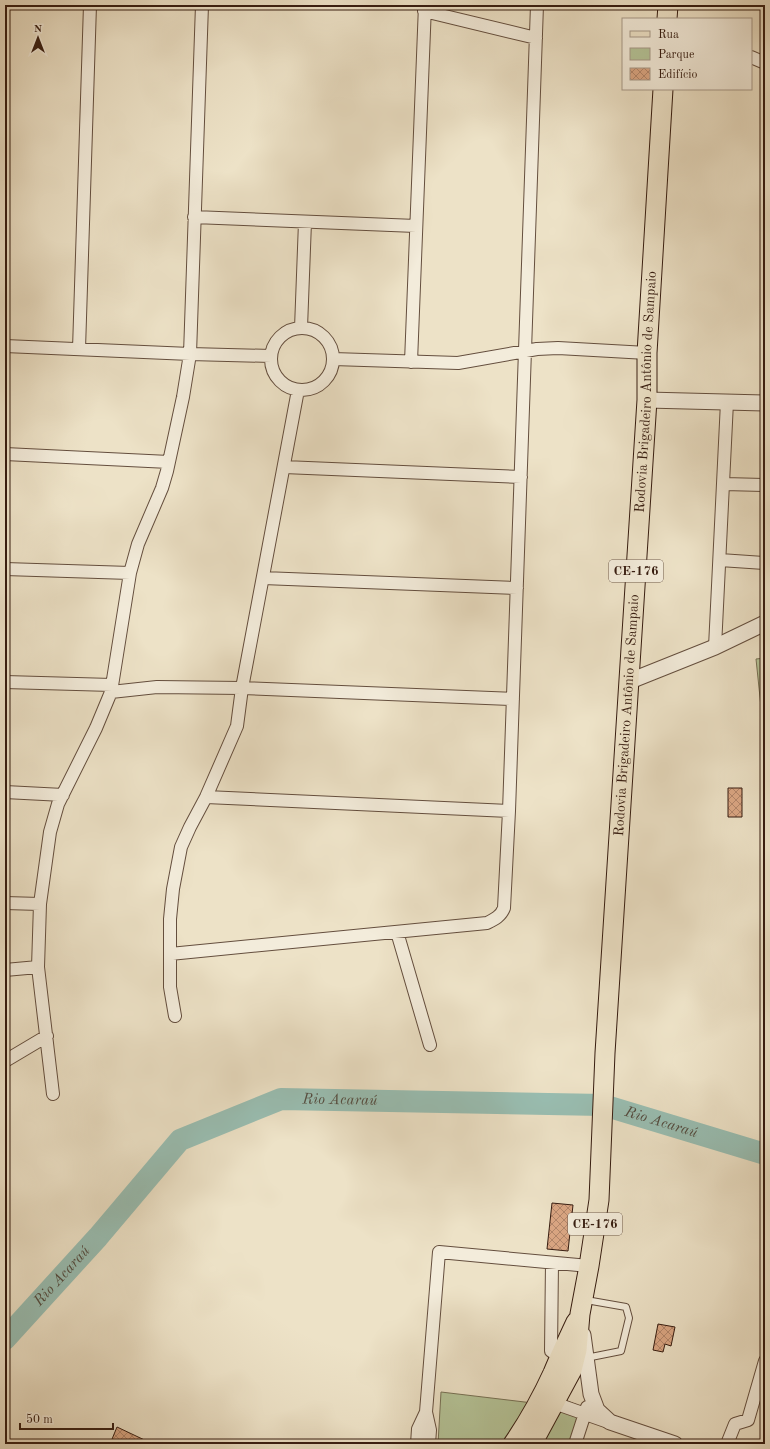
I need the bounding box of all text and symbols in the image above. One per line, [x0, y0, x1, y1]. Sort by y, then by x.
north arrow [18, 18, 58, 58]
legend [622, 18, 752, 90]
text: N [34, 24, 43, 35]
text: Rua [658, 29, 679, 41]
text: Parque [658, 49, 695, 61]
text: Edifício [658, 69, 697, 81]
street label: Rodovia Brigadeiro Antônio de Sampaio [633, 270, 659, 513]
road number: CE-176 [609, 560, 663, 582]
street label: Rodovia Brigadeiro Antônio de Sampaio [612, 594, 641, 837]
water label: Rio Acaraú [301, 1092, 378, 1108]
water label: Rio Acaraú [622, 1104, 700, 1141]
road number: CE-176 [568, 1213, 622, 1235]
water label: Rio Acaraú [31, 1243, 93, 1310]
scale bar [20, 1405, 113, 1431]
text: 50 m [26, 1413, 53, 1426]

